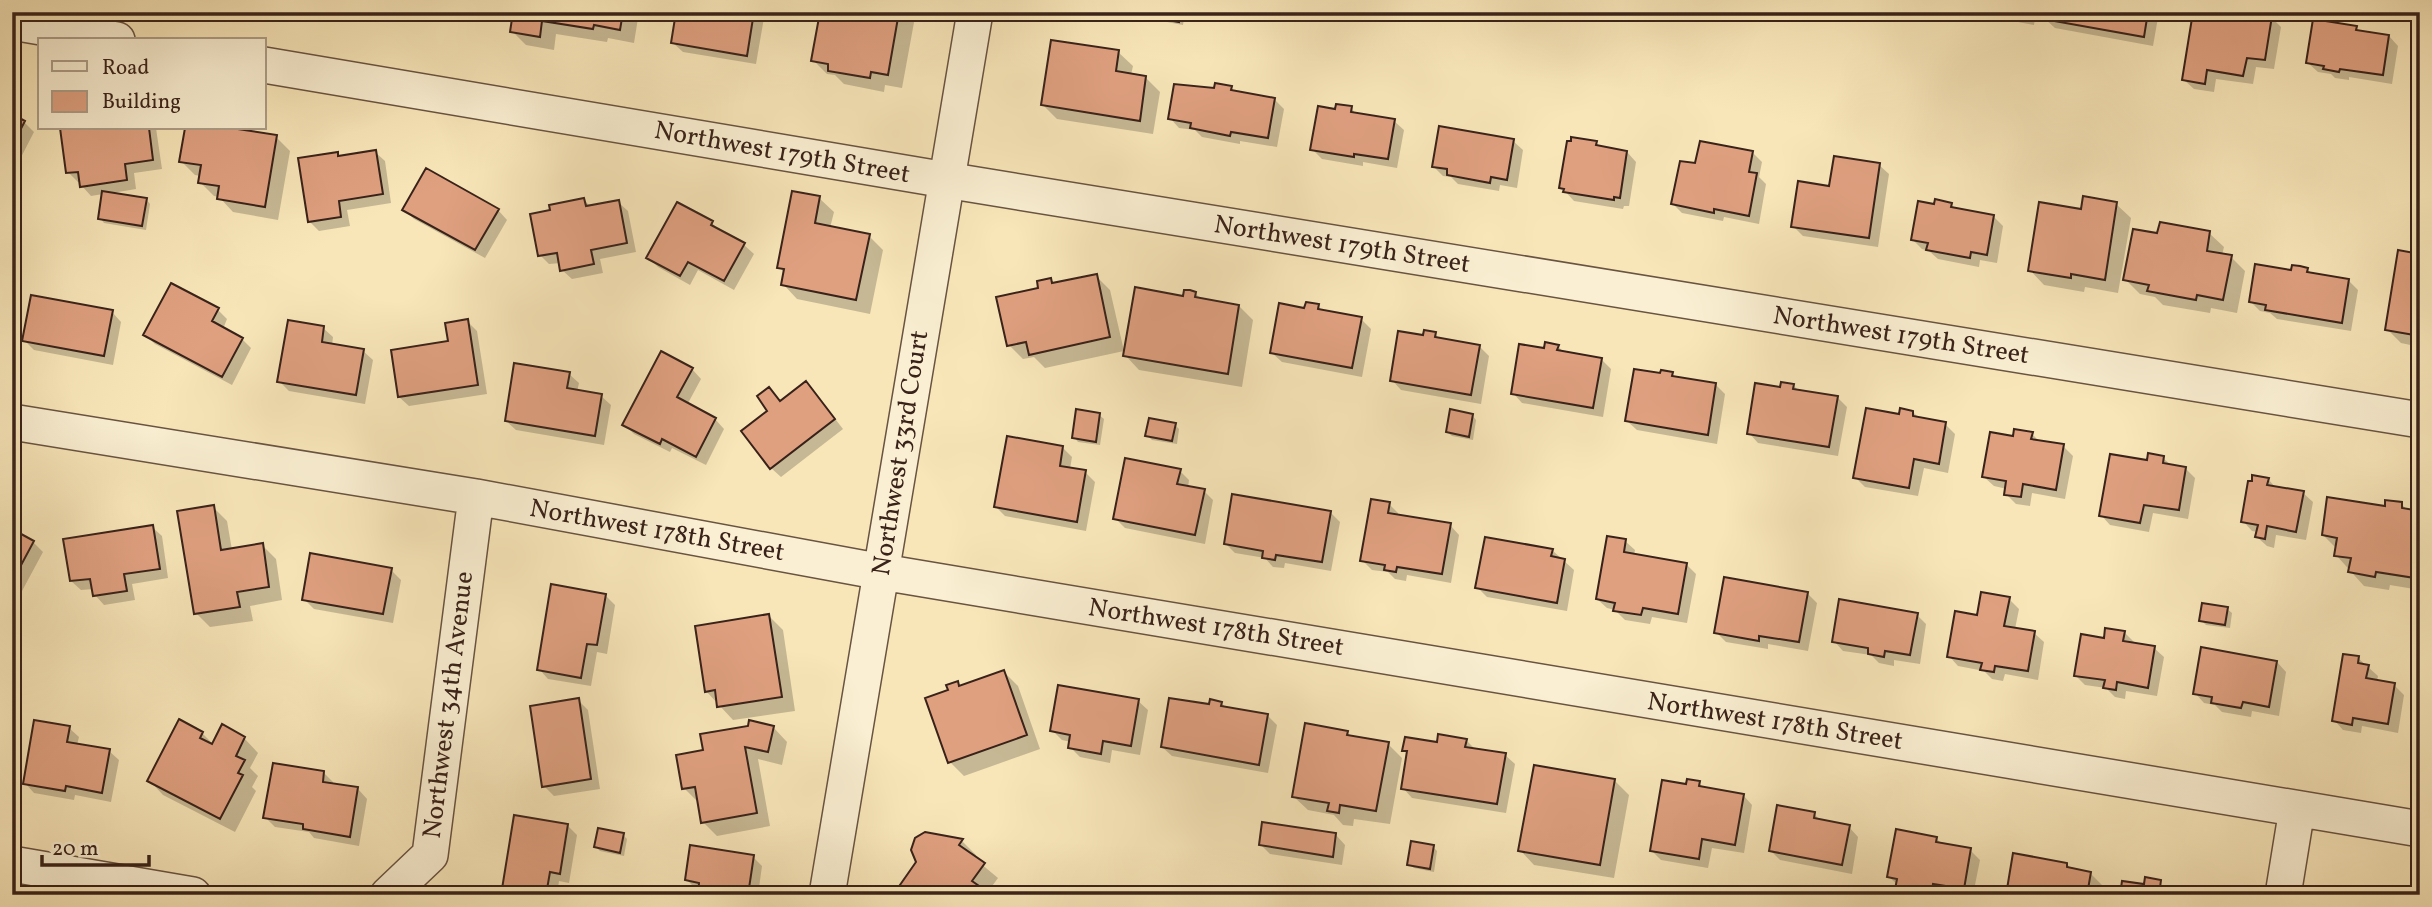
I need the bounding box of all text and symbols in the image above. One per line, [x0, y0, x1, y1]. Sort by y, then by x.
legend [38, 38, 266, 130]
text: Road [102, 54, 149, 83]
text: Building [102, 88, 181, 117]
street label: Northwest 179th Street [651, 113, 913, 193]
street label: Northwest 179th Street [1211, 207, 1473, 283]
street label: Northwest 179th Street [1770, 298, 2032, 374]
street label: Northwest 33rd Court [864, 328, 938, 578]
street label: Northwest 178th Street [527, 491, 787, 571]
street label: Northwest 34th Avenue [415, 569, 483, 841]
street label: Northwest 178th Street [1086, 590, 1346, 666]
street label: Northwest 178th Street [1645, 684, 1905, 760]
scale bar [42, 823, 149, 867]
text: 20 m [52, 835, 98, 864]

